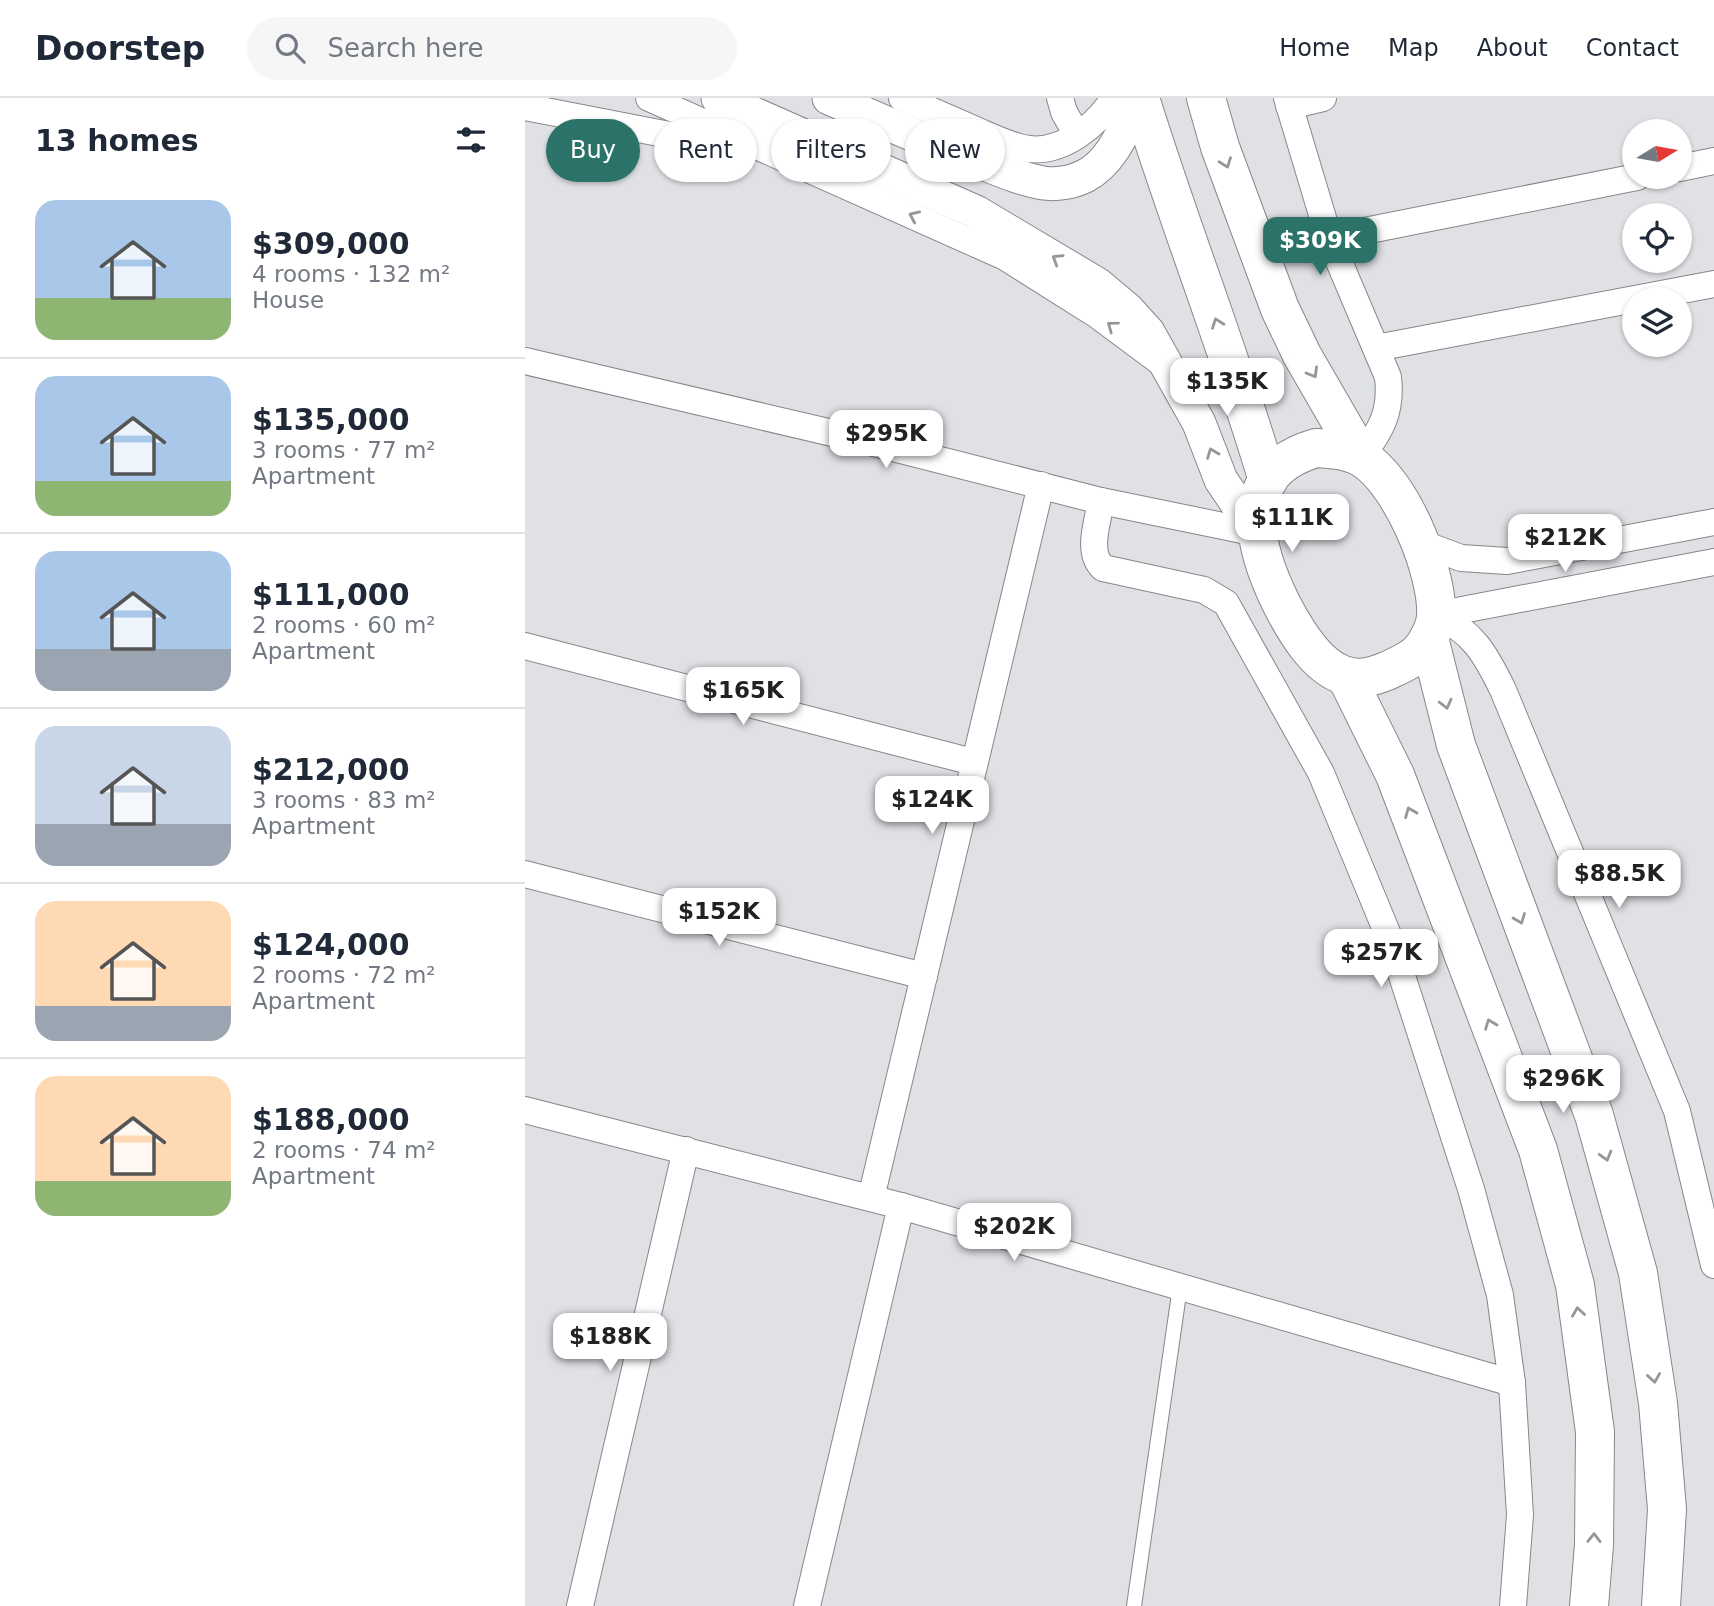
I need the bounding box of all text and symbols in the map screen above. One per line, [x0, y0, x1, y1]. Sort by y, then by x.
search box [247, 17, 737, 80]
text: Doorstep [35, 29, 205, 68]
icon: search [271, 29, 309, 67]
text: Search here [327, 33, 484, 63]
text: Home [1279, 34, 1350, 62]
text: Map [1388, 34, 1439, 62]
text: About [1477, 34, 1548, 62]
text: Contact [1586, 34, 1679, 62]
chip: Buy [546, 119, 640, 182]
chip: Rent [654, 119, 757, 182]
chip: Filters [771, 119, 891, 182]
chip: New [905, 119, 1005, 182]
north arrow [1622, 119, 1692, 189]
map controls [1622, 119, 1692, 357]
icon: filters [452, 121, 490, 159]
text: 13 homes [35, 123, 199, 158]
one-way arrow [1218, 157, 1232, 169]
button: locate [1622, 203, 1692, 273]
one-way arrow [909, 210, 921, 224]
pin: $309K [1271, 218, 1369, 277]
text: $309,000 [252, 226, 410, 261]
text: $309K [1279, 227, 1361, 253]
icon: home [91, 228, 175, 312]
one-way arrow [1052, 255, 1065, 268]
text: 4 rooms · 132 m² [252, 261, 450, 287]
text: House [252, 287, 324, 313]
button: layers [1622, 287, 1692, 357]
one-way arrow [1211, 317, 1225, 329]
one-way arrow [1107, 322, 1120, 335]
pin: $135K [1178, 358, 1276, 418]
one-way arrow [1305, 366, 1318, 379]
text: $135K [1186, 368, 1268, 394]
text: $135,000 [252, 402, 410, 437]
icon: home [91, 404, 175, 488]
pin: $295K [837, 410, 935, 470]
text: $295K [845, 420, 927, 446]
text: 3 rooms · 77 m² [252, 437, 436, 463]
one-way arrow [1206, 448, 1220, 460]
text: Apartment [252, 463, 375, 489]
pin: $111K [1243, 494, 1341, 554]
text: $111K [1251, 504, 1333, 530]
pin: $212K [1516, 514, 1614, 574]
text: $212K [1524, 524, 1606, 550]
text: $111,000 [252, 577, 410, 612]
icon: home [91, 579, 175, 663]
text: 2 rooms · 60 m² [252, 612, 436, 638]
text: Apartment [252, 638, 375, 664]
pin: $165K [694, 668, 792, 727]
text: $165K [702, 677, 784, 703]
one-way arrow [1438, 698, 1452, 710]
text: $212,000 [252, 752, 410, 787]
icon: home [91, 754, 175, 838]
pin: $124K [883, 776, 981, 836]
text: $124K [891, 786, 973, 812]
text: 3 rooms · 83 m² [252, 787, 436, 813]
one-way arrow [1404, 806, 1418, 818]
text: Apartment [252, 813, 375, 839]
pin: $88.5K [1562, 850, 1676, 910]
text: $88.5K [1574, 860, 1664, 886]
pin: $152K [670, 888, 768, 948]
text: $152K [678, 898, 760, 924]
one-way arrow [1512, 913, 1526, 925]
text: $124,000 [252, 927, 410, 962]
icon: home [91, 929, 175, 1013]
pin: $257K [1332, 930, 1430, 989]
text: $257K [1340, 939, 1422, 965]
text: 2 rooms · 72 m² [252, 962, 436, 988]
text: Apartment [252, 988, 375, 1014]
one-way arrow [1485, 1019, 1499, 1031]
pin: $296K [1514, 1056, 1612, 1115]
text: $296K [1522, 1065, 1604, 1091]
text: $188,000 [252, 1102, 410, 1137]
icon: home [91, 1104, 175, 1188]
text: 2 rooms · 74 m² [252, 1137, 436, 1163]
one-way arrow [1597, 1150, 1612, 1162]
text: Apartment [252, 1163, 375, 1189]
pin: $202K [965, 1204, 1063, 1263]
text: $202K [973, 1213, 1055, 1239]
one-way arrow [1571, 1306, 1586, 1317]
pin: $188K [561, 1314, 659, 1373]
text: $188K [569, 1323, 651, 1349]
one-way arrow [1647, 1372, 1662, 1384]
one-way arrow [1586, 1532, 1602, 1543]

